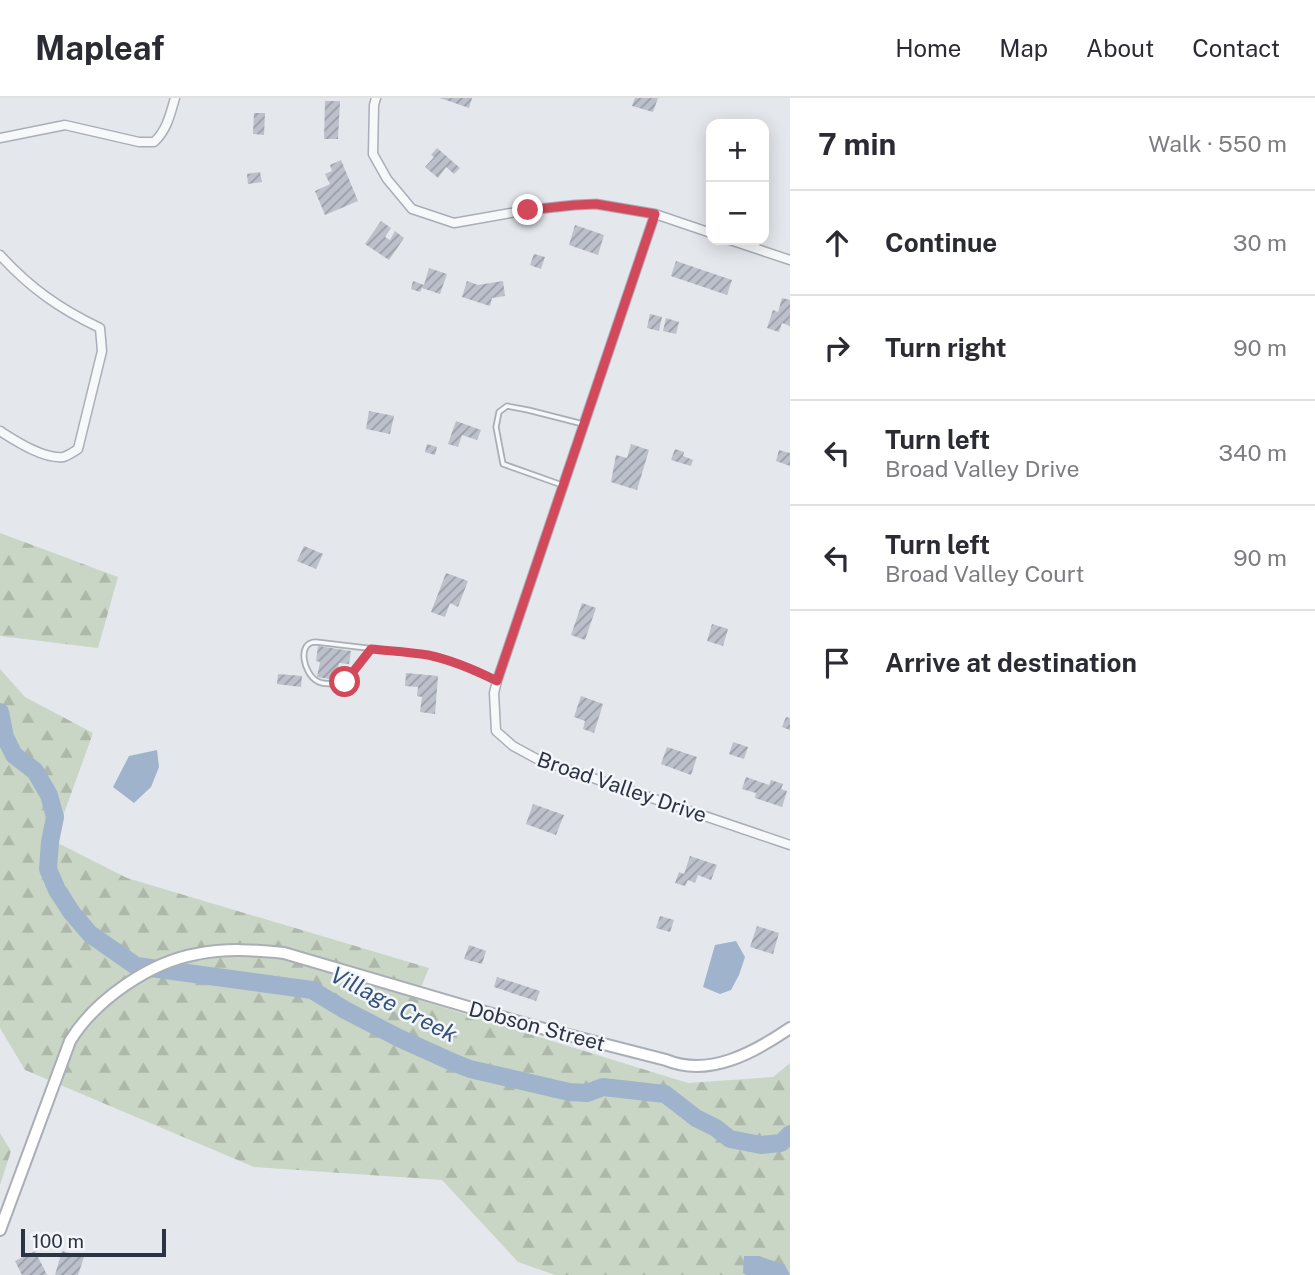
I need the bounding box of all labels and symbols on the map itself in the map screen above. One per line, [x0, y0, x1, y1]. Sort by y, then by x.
route end [512, 194, 543, 225]
route start [329, 666, 360, 697]
street label: Broad Valley Drive [534, 746, 710, 828]
water label: Village Creek [326, 961, 462, 1048]
street label: Dobson Street [466, 996, 608, 1056]
scale bar [21, 1226, 166, 1258]

